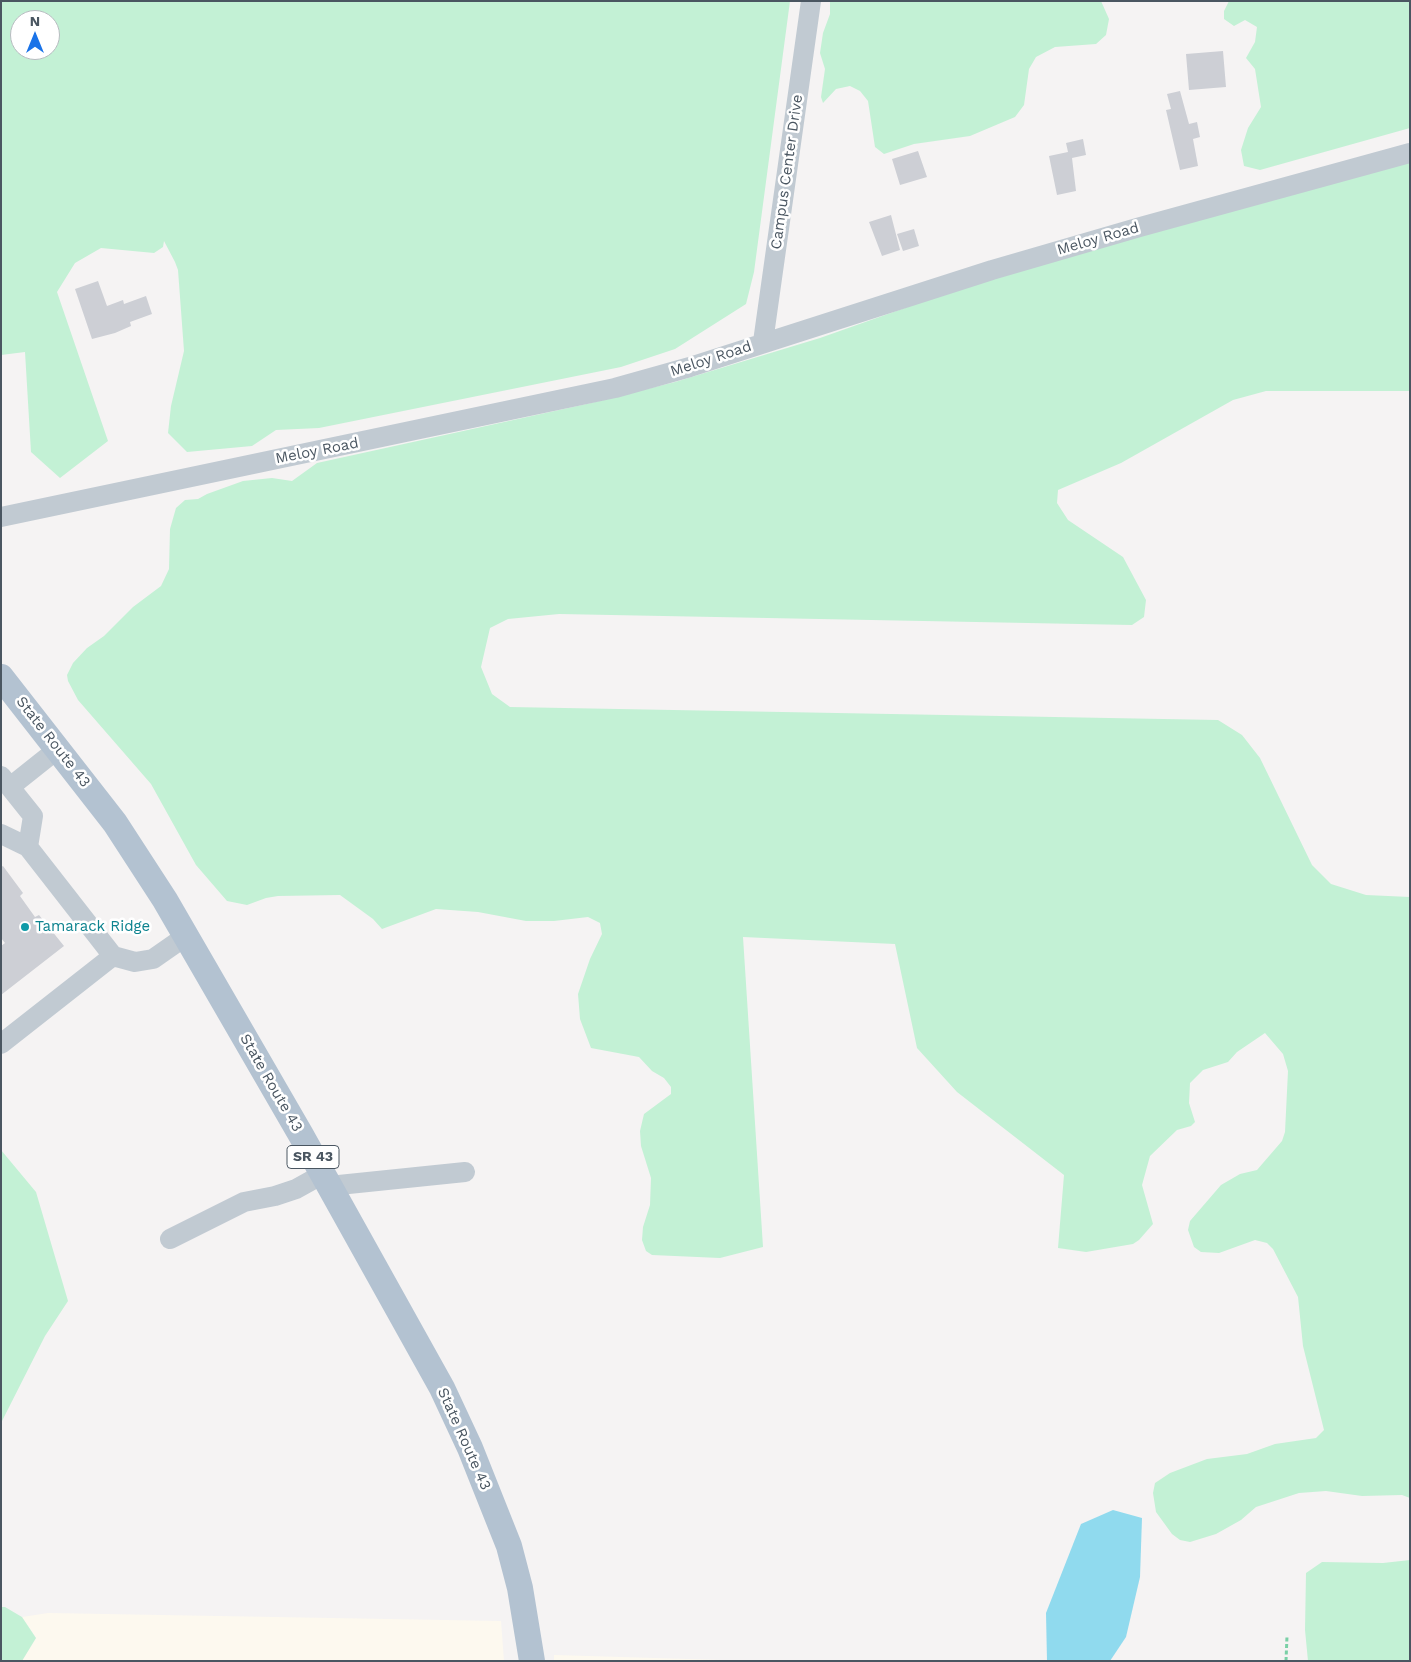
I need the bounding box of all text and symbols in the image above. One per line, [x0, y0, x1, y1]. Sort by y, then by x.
north arrow [10, 10, 60, 60]
text: N [30, 13, 40, 29]
street label: Campus Center Drive [767, 93, 807, 251]
street label: Meloy Road [1055, 219, 1141, 259]
street label: Meloy Road [668, 337, 754, 381]
street label: Meloy Road [274, 434, 360, 468]
street label: State Route 43 [12, 693, 94, 791]
place label: Tamarack Ridge [35, 918, 150, 936]
marker: Tamarack Ridge [19, 921, 31, 933]
street label: State Route 43 [236, 1031, 306, 1135]
road number: SR 43 [287, 1146, 339, 1168]
street label: State Route 43 [433, 1385, 495, 1493]

